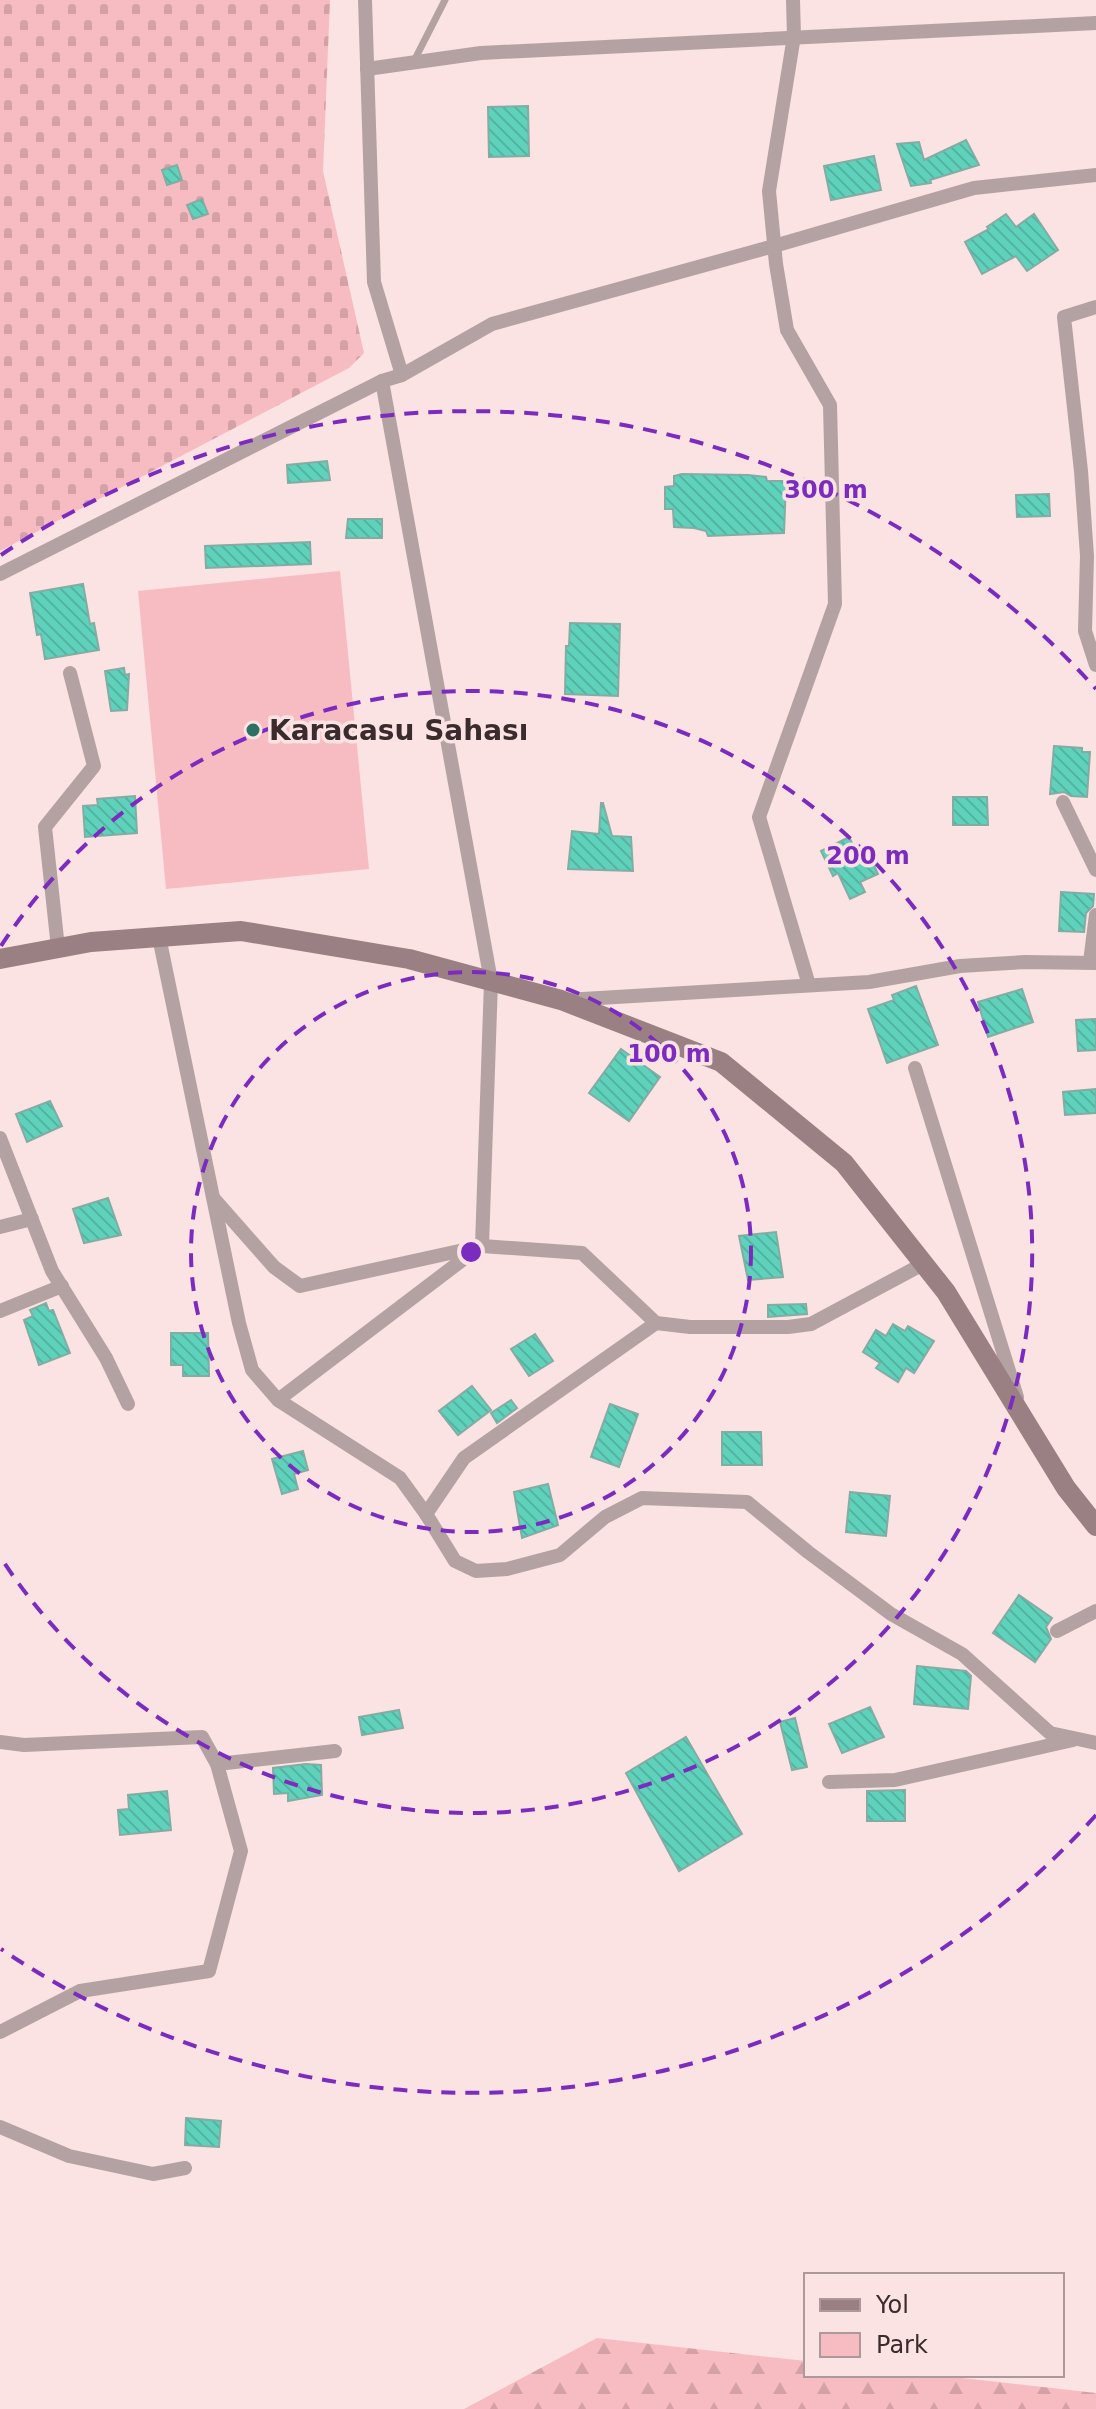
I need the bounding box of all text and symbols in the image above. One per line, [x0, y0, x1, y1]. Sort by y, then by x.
text: 300 m [784, 476, 868, 504]
place label: Karacasu Sahası [269, 714, 528, 747]
marker: Karacasu Sahası [244, 721, 262, 739]
text: 200 m [826, 842, 910, 870]
text: 100 m [627, 1040, 711, 1068]
centre of rings [457, 1238, 485, 1266]
legend [804, 2273, 1064, 2377]
text: Yol [875, 2291, 909, 2319]
text: Park [876, 2331, 928, 2359]

